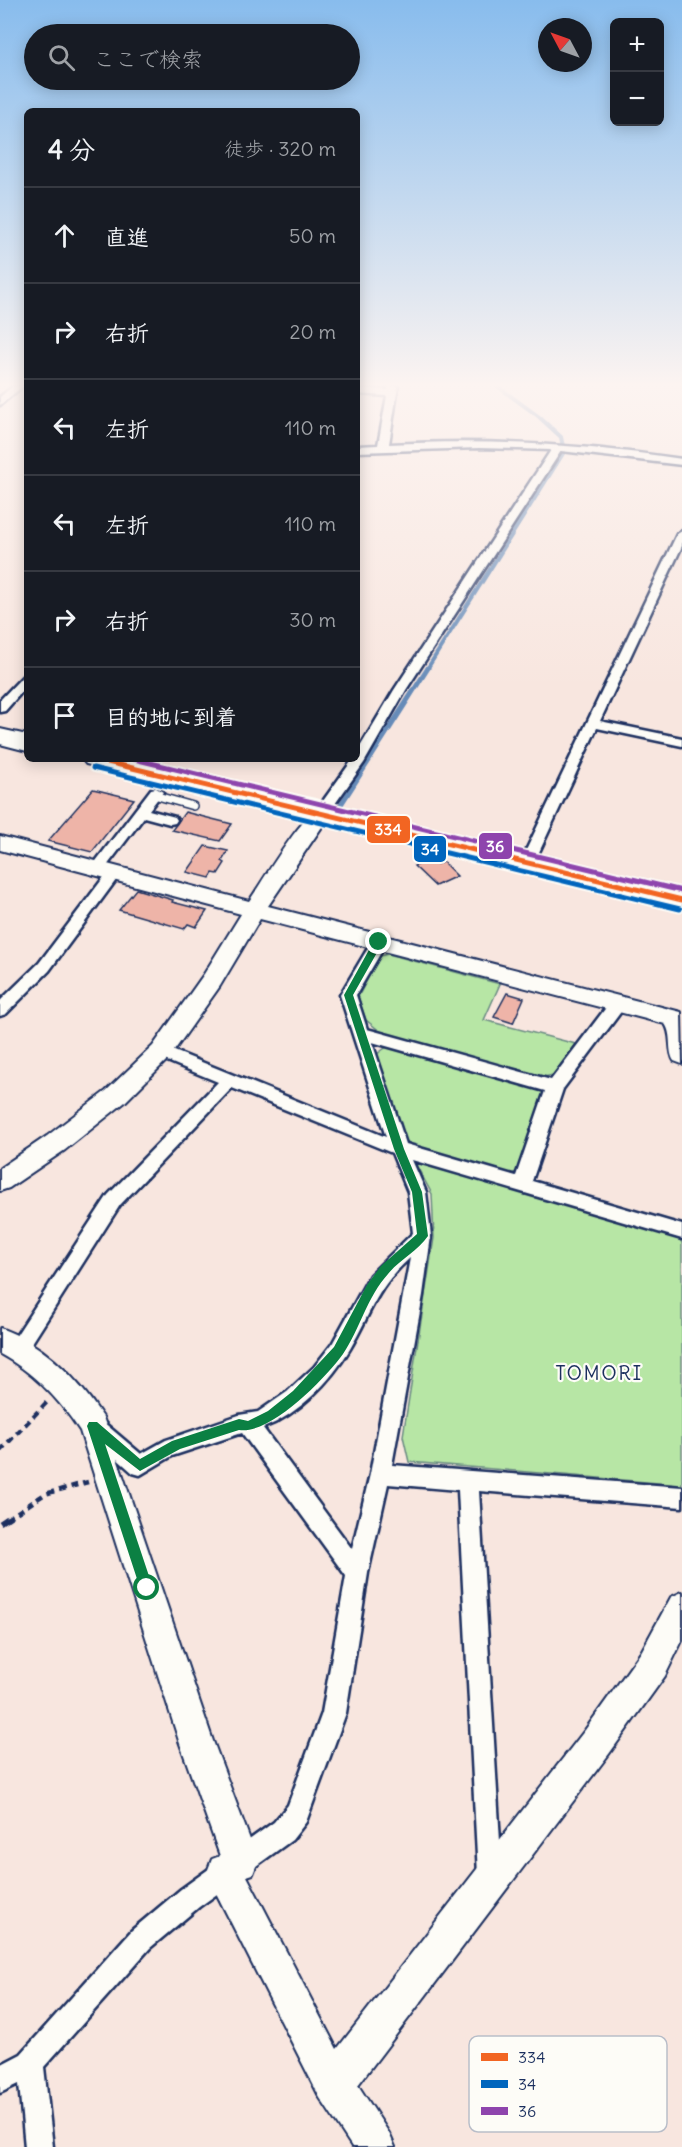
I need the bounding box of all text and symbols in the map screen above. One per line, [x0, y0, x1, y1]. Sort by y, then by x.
north arrow [538, 18, 592, 72]
map controls [610, 18, 664, 126]
button: + [610, 18, 664, 72]
search box [24, 24, 360, 90]
icon: search [45, 41, 78, 74]
text: ここで検索 [93, 45, 203, 73]
button: − [610, 72, 664, 126]
text: 4 分 [48, 133, 95, 166]
text: 徒歩 · 320 m [224, 136, 336, 161]
icon: ahead [48, 219, 81, 252]
text: 直進 [105, 223, 149, 251]
text: 50 m [289, 223, 336, 248]
icon: right [48, 315, 81, 348]
text: 右折 [105, 319, 149, 347]
text: 20 m [290, 319, 336, 344]
icon: left [48, 411, 81, 444]
text: 左折 [105, 415, 149, 443]
text: 110 m [285, 415, 336, 440]
icon: left [48, 507, 81, 540]
text: 左折 [105, 511, 149, 539]
text: 110 m [285, 511, 336, 536]
icon: right [48, 603, 81, 636]
text: 右折 [105, 607, 149, 635]
text: 30 m [289, 607, 336, 632]
icon: arrive [48, 699, 81, 732]
text: 目的地に到着 [105, 703, 237, 731]
line badge: 334 [366, 815, 411, 844]
text: 334 [374, 819, 402, 839]
line badge: 36 [478, 832, 513, 860]
line badge: 34 [413, 835, 447, 863]
text: 36 [486, 836, 504, 856]
text: 34 [421, 839, 439, 859]
route end [365, 928, 391, 954]
district label: TOMORI [555, 1360, 643, 1385]
route start [133, 1574, 159, 1600]
legend [469, 2036, 667, 2132]
text: 334 [518, 2047, 545, 2067]
text: 34 [518, 2074, 536, 2094]
text: 36 [518, 2101, 536, 2121]

